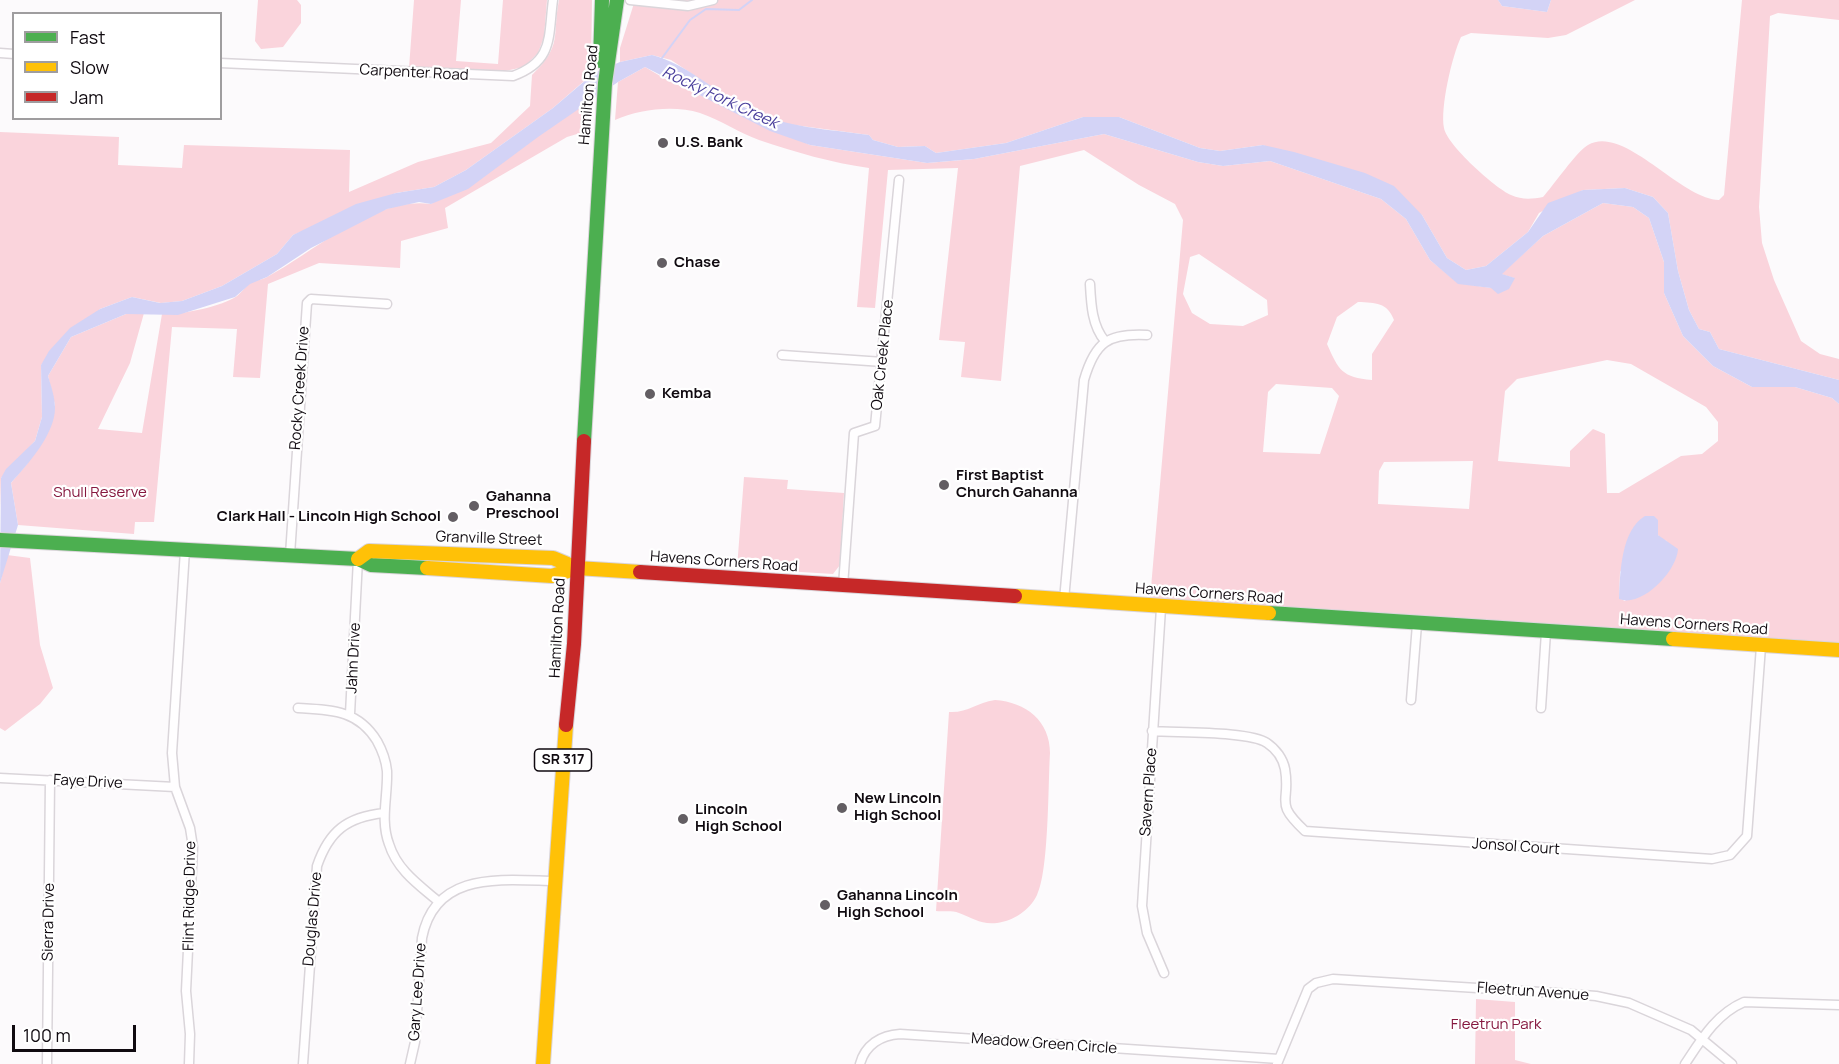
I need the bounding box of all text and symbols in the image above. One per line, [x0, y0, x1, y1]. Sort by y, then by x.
legend [12, 12, 222, 120]
text: Fast [70, 25, 105, 49]
street label: Hamilton Road [576, 44, 602, 146]
text: Slow [70, 55, 109, 79]
street label: Carpenter Road [359, 61, 469, 85]
water label: Rocky Fork Creek [659, 63, 781, 133]
text: Jam [70, 85, 104, 109]
place label: U.S. Bank [675, 134, 743, 152]
marker: U.S. Bank [656, 136, 670, 150]
place label: Chase [674, 254, 720, 272]
marker: Chase [655, 256, 669, 270]
street label: Oak Creek Place [868, 299, 898, 411]
street label: Rocky Creek Drive [287, 326, 313, 450]
place label: Kemba [662, 385, 711, 403]
marker: Kemba [643, 387, 657, 401]
place label: First Baptist Church Gahanna [956, 467, 1078, 502]
marker: First Baptist Church Gahanna [937, 478, 951, 492]
park label: Shull Reserve [53, 484, 147, 502]
place label: Gahanna Preschool [486, 488, 559, 523]
marker: Gahanna Preschool [467, 499, 481, 513]
place label: Clark Hall - Lincoln High School [217, 508, 441, 526]
marker: Clark Hall - Lincoln High School [446, 510, 460, 524]
street label: Granville Street [435, 528, 543, 550]
street label: Havens Corners Road [649, 548, 799, 576]
street label: Hamilton Road [546, 577, 570, 679]
street label: Havens Corners Road [1134, 580, 1284, 608]
street label: Havens Corners Road [1619, 611, 1769, 639]
street label: Jahn Drive [343, 622, 365, 694]
street label: Savern Place [1137, 747, 1161, 837]
road number: SR 317 [534, 749, 592, 771]
street label: Faye Drive [53, 771, 123, 793]
place label: New Lincoln High School [854, 790, 941, 825]
place label: Lincoln High School [695, 801, 782, 836]
marker: New Lincoln High School [835, 801, 849, 815]
marker: Lincoln High School [676, 812, 690, 826]
street label: Jonsol Court [1472, 835, 1560, 859]
street label: Flint Ridge Drive [180, 841, 200, 951]
street label: Douglas Drive [300, 871, 326, 967]
street label: Sierra Drive [39, 883, 59, 961]
place label: Gahanna Lincoln High School [837, 887, 958, 922]
marker: Gahanna Lincoln High School [818, 898, 832, 912]
street label: Gary Lee Drive [406, 942, 430, 1042]
street label: Fleetrun Avenue [1476, 979, 1590, 1005]
scale bar [15, 1013, 140, 1051]
park label: Fleetrun Park [1451, 1016, 1541, 1034]
text: 100 m [23, 1023, 71, 1047]
street label: Meadow Green Circle [970, 1030, 1118, 1058]

